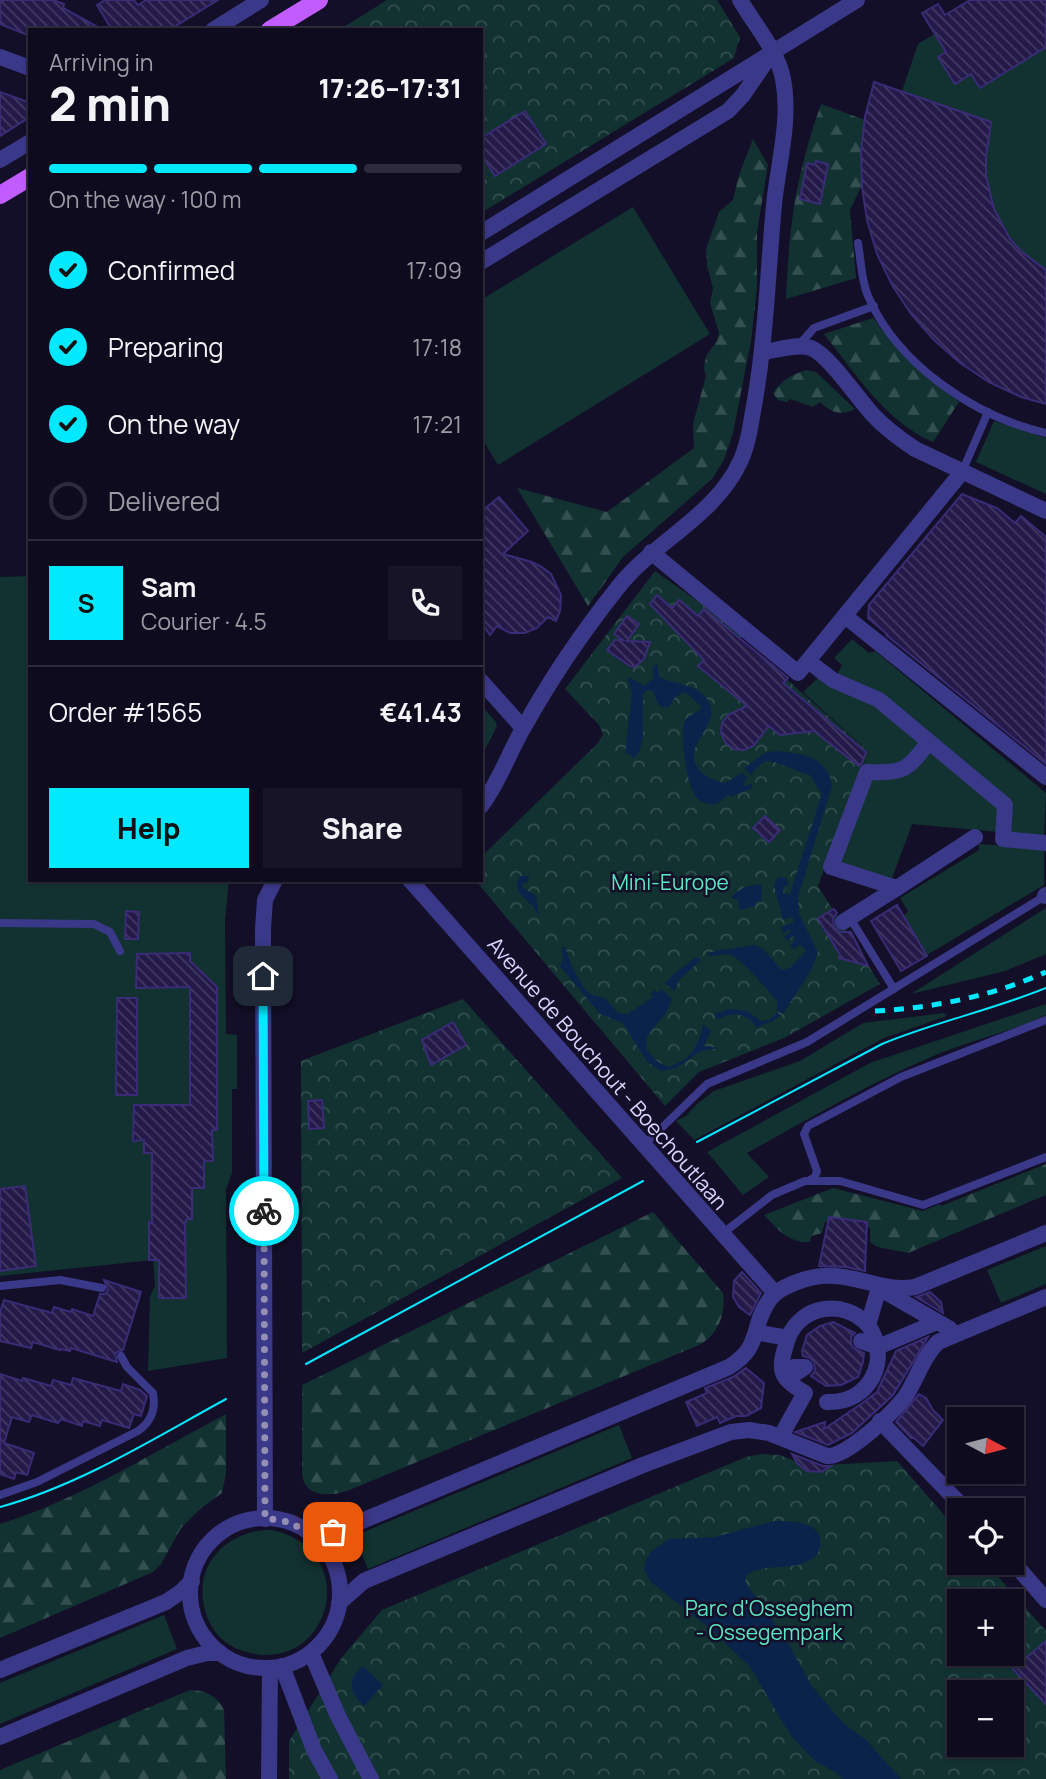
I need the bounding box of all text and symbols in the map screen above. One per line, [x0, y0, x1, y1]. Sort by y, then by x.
text: Arriving in [49, 46, 154, 78]
text: 17:26–17:31 [318, 70, 462, 106]
text: 2 min [49, 72, 171, 135]
text: On the way · 100 m [49, 183, 242, 215]
icon: check [49, 251, 87, 289]
text: Confirmed [108, 252, 235, 288]
text: 17:09 [406, 254, 462, 286]
icon: check [49, 328, 87, 366]
text: Preparing [108, 329, 224, 365]
text: 17:18 [412, 331, 462, 363]
icon: check [49, 405, 87, 443]
text: On the way [108, 406, 240, 442]
text: 17:21 [413, 408, 462, 440]
text: Delivered [108, 483, 220, 519]
button: phone [388, 566, 462, 640]
text: Sam [141, 569, 196, 605]
text: S [77, 585, 95, 621]
text: Courier · 4.5 [141, 605, 267, 637]
text: Order #1565 [49, 694, 202, 730]
text: €41.43 [380, 694, 462, 730]
button: Help [49, 788, 249, 868]
button: Share [263, 788, 462, 868]
park label: Mini-Europe [611, 868, 729, 896]
street label: Avenue de Bouchout - Boechoutlaan [482, 931, 734, 1215]
pin [233, 946, 293, 1006]
icon: home [244, 957, 282, 995]
courier [229, 1176, 299, 1246]
icon: bike [245, 1192, 283, 1230]
north arrow [947, 1407, 1024, 1484]
map controls [947, 1407, 1024, 1757]
button: locate [947, 1498, 1024, 1575]
pin [303, 1502, 363, 1562]
icon: bag [314, 1513, 352, 1551]
button: + [947, 1589, 1024, 1666]
park label: Parc d'Osseghem - Ossegempark [685, 1594, 853, 1646]
button: − [947, 1680, 1024, 1757]

